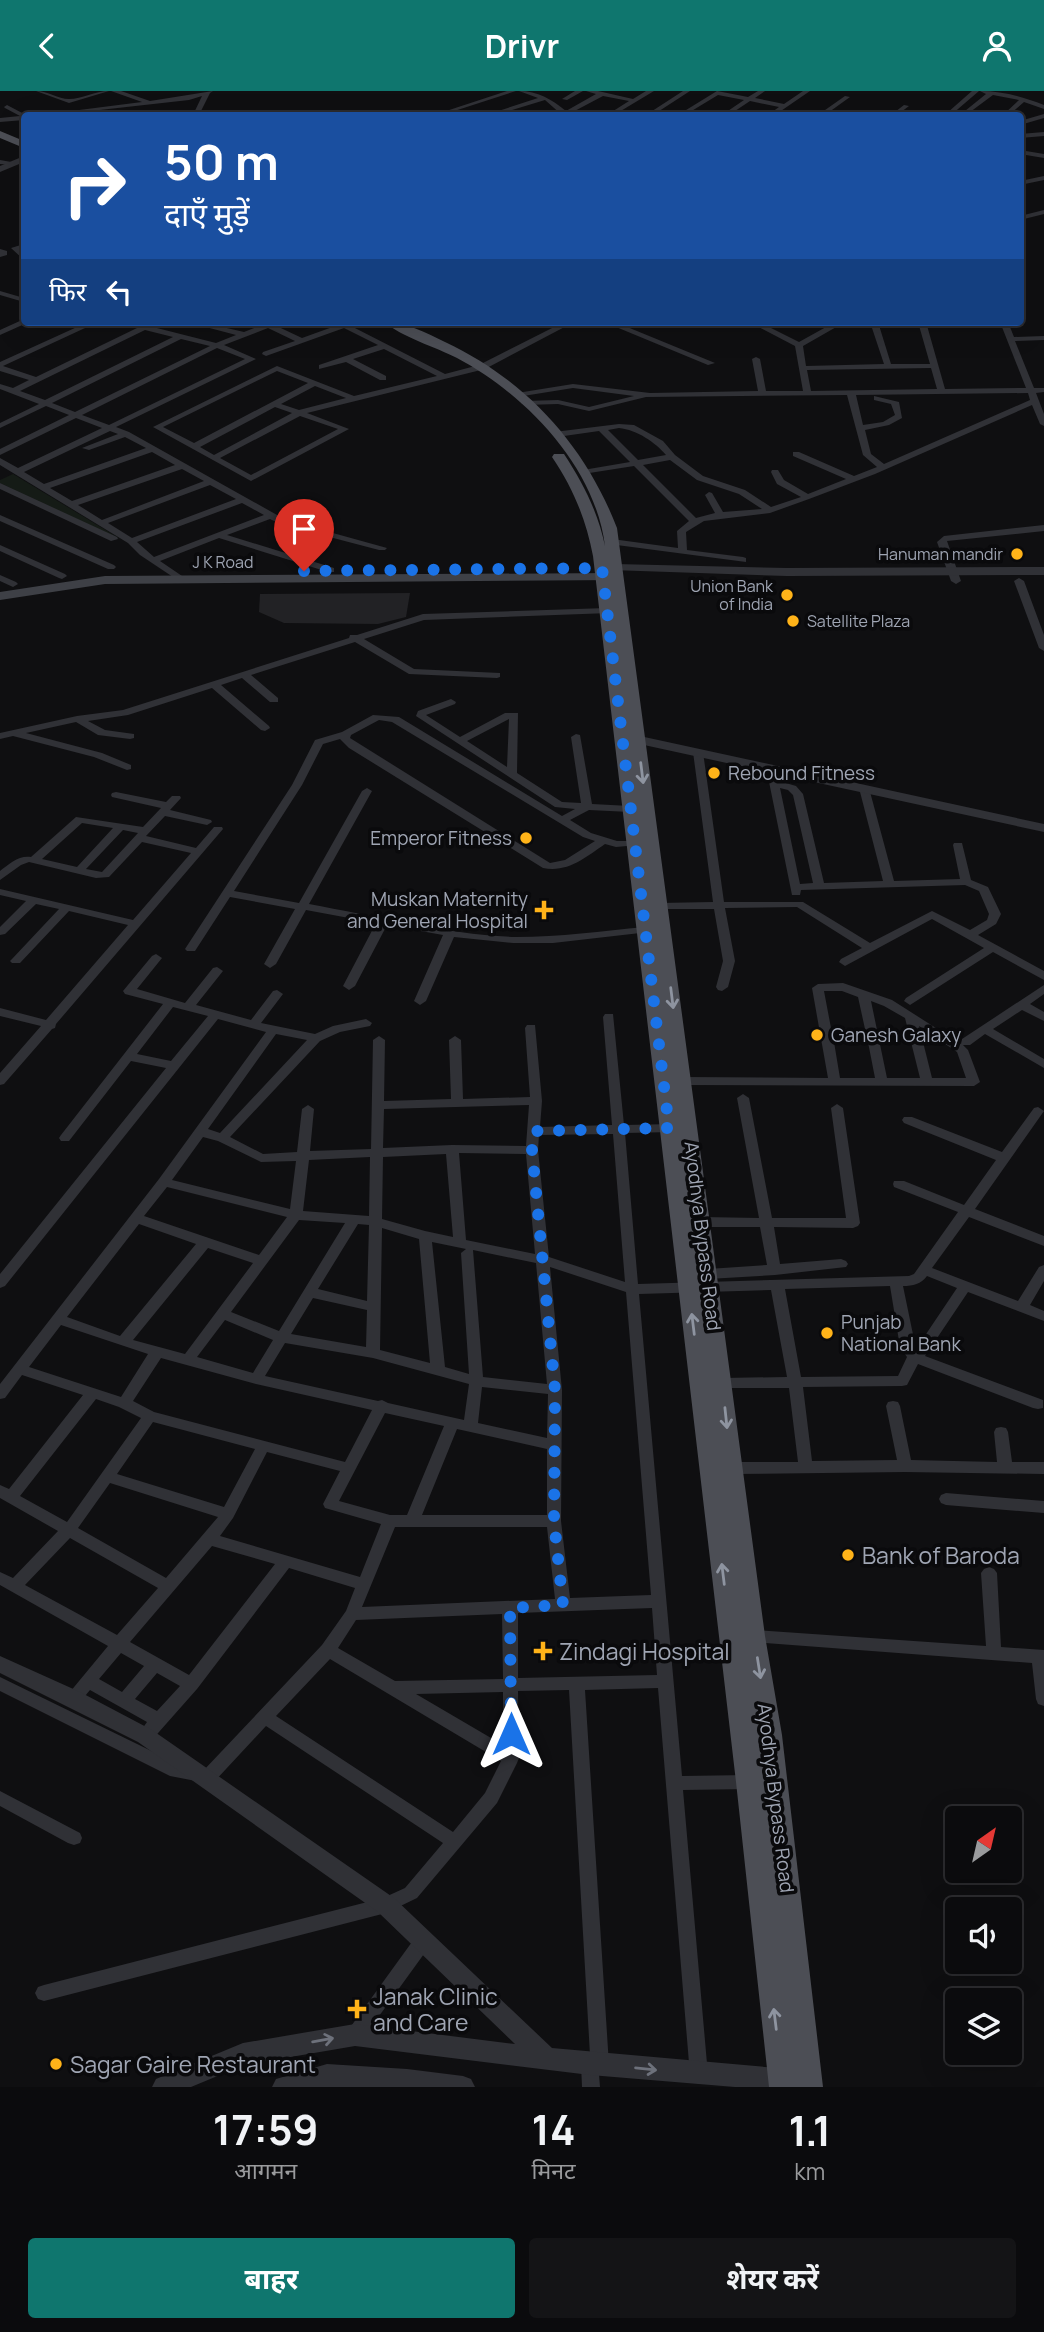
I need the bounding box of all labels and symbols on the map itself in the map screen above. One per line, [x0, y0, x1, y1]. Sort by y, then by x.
pin [274, 499, 334, 571]
place label: Hanuman mandir [878, 543, 1003, 565]
marker: Hanuman mandir [1009, 546, 1025, 562]
street label: J K Road [193, 551, 253, 573]
place label: Union Bank of India [690, 575, 774, 615]
marker: Union Bank of India [779, 587, 795, 603]
place label: Satellite Plaza [807, 610, 910, 632]
marker: Satellite Plaza [785, 613, 801, 629]
place label: Rebound Fitness [728, 760, 875, 786]
one-way arrow [636, 761, 649, 784]
marker: Rebound Fitness [706, 765, 722, 781]
place label: Emperor Fitness [370, 825, 512, 851]
marker: Emperor Fitness [518, 830, 534, 846]
place label: Muskan Maternity and General Hospital [347, 886, 528, 934]
marker: Muskan Maternity and General Hospital [534, 900, 554, 920]
one-way arrow [665, 986, 678, 1009]
place label: Ganesh Galaxy [831, 1022, 961, 1048]
marker: Ganesh Galaxy [809, 1027, 825, 1043]
street label: Ayodhya Bypass Road [678, 1140, 728, 1332]
place label: Punjab National Bank [841, 1309, 961, 1357]
one-way arrow [686, 1313, 699, 1336]
marker: Punjab National Bank [819, 1325, 835, 1341]
one-way arrow [720, 1406, 733, 1429]
place label: Bank of Baroda [862, 1539, 1020, 1571]
marker: Bank of Baroda [840, 1547, 856, 1563]
one-way arrow [717, 1563, 730, 1586]
place label: Zindagi Hospital [559, 1635, 730, 1667]
marker: Zindagi Hospital [533, 1641, 553, 1661]
one-way arrow [753, 1656, 766, 1679]
position arrow [474, 1697, 548, 1771]
street label: Ayodhya Bypass Road [751, 1702, 801, 1894]
north arrow [945, 1806, 1022, 1883]
place label: Janak Clinic and Care [373, 1980, 498, 2038]
marker: Janak Clinic and Care [347, 1999, 367, 2019]
one-way arrow [769, 2008, 782, 2031]
one-way arrow [311, 2033, 334, 2046]
place label: Sagar Gaire Restaurant [70, 2048, 316, 2080]
marker: Sagar Gaire Restaurant [48, 2056, 64, 2072]
one-way arrow [634, 2063, 657, 2076]

